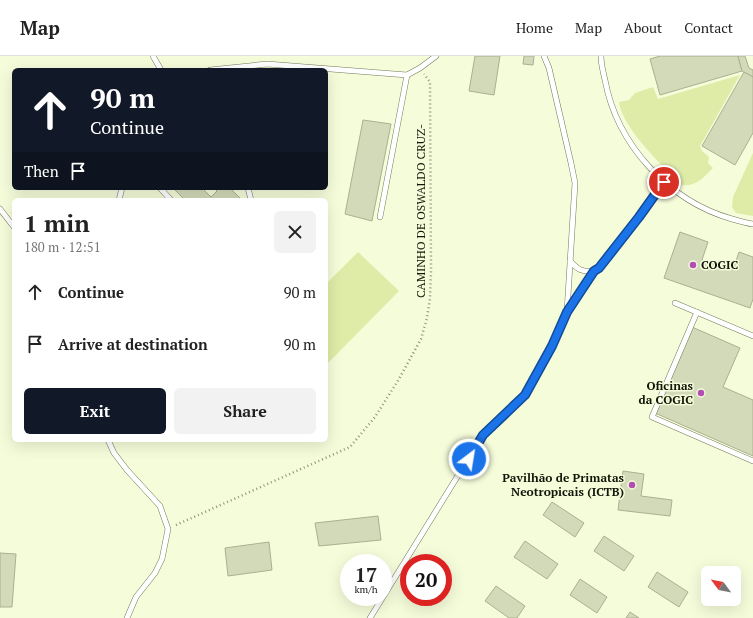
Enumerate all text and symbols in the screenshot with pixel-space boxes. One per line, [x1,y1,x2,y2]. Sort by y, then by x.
text: Map [20,15,60,40]
text: Home [516,18,553,37]
text: Map [575,18,602,37]
text: About [624,18,662,37]
text: Contact [684,18,733,37]
text: 90 m [90,79,155,116]
icon: ahead [24,84,76,136]
text: Continue [90,115,164,139]
street label: CAMINHO DE OSWALDO CRUZ- [413,124,428,298]
icon: arrive [67,160,89,182]
text: Then [24,161,59,181]
pin [647,165,681,199]
icon: arrive [653,171,675,193]
text: 1 min [24,207,90,239]
button: close [274,211,316,253]
text: 180 m · 12:51 [24,238,101,256]
place label: COGIC [701,257,739,272]
marker: COGIC [688,260,698,270]
icon: ahead [24,281,46,303]
text: Continue [58,282,124,302]
text: 90 m [283,282,316,302]
icon: arrive [24,333,46,355]
text: Arrive at destination [58,334,208,354]
text: 90 m [283,334,316,354]
place label: Oficinas da COGIC [639,378,694,407]
button: Exit [24,388,166,434]
button: Share [174,388,316,434]
marker: Oficinas da COGIC [696,388,706,398]
position arrow [448,438,490,480]
place label: Pavilhão de Primatas Neotropicais (ICTB) [502,470,625,499]
marker: Pavilhão de Primatas Neotropicais (ICTB) [627,480,637,490]
speed limit sign: 20 [400,554,452,606]
text: 17 [355,561,377,588]
north arrow [701,566,741,606]
map controls [701,566,741,606]
text: km/h [354,583,378,596]

